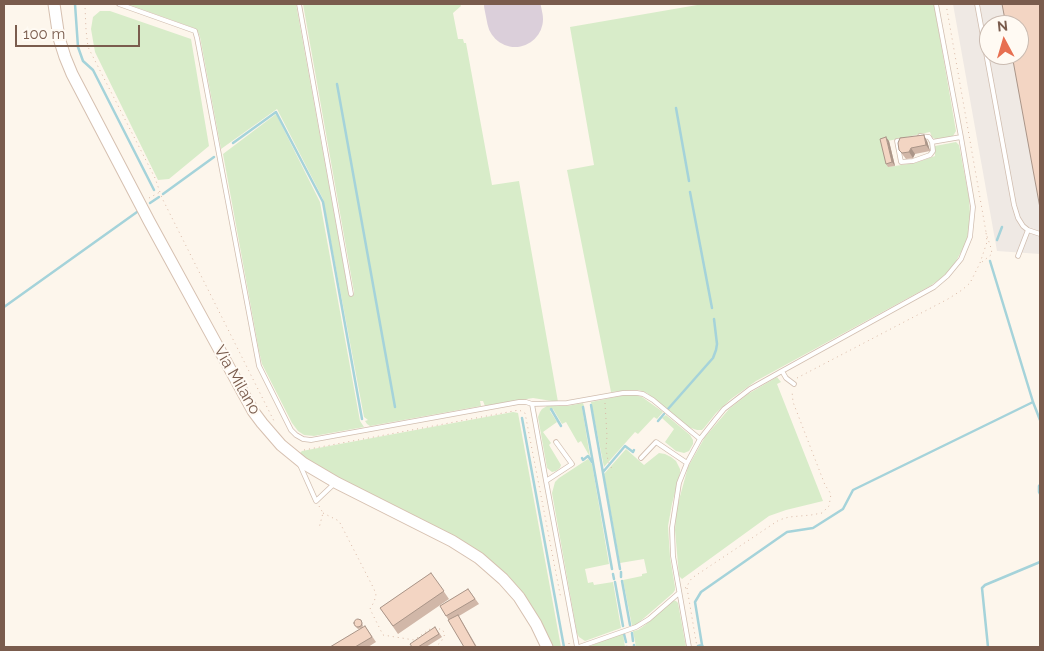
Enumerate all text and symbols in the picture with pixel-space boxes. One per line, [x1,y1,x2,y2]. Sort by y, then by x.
scale bar [18,15,142,47]
north arrow [979,15,1029,65]
text: N [996,18,1009,35]
text: 100 m [23,25,65,43]
street label: Via Milano [210,342,264,418]

